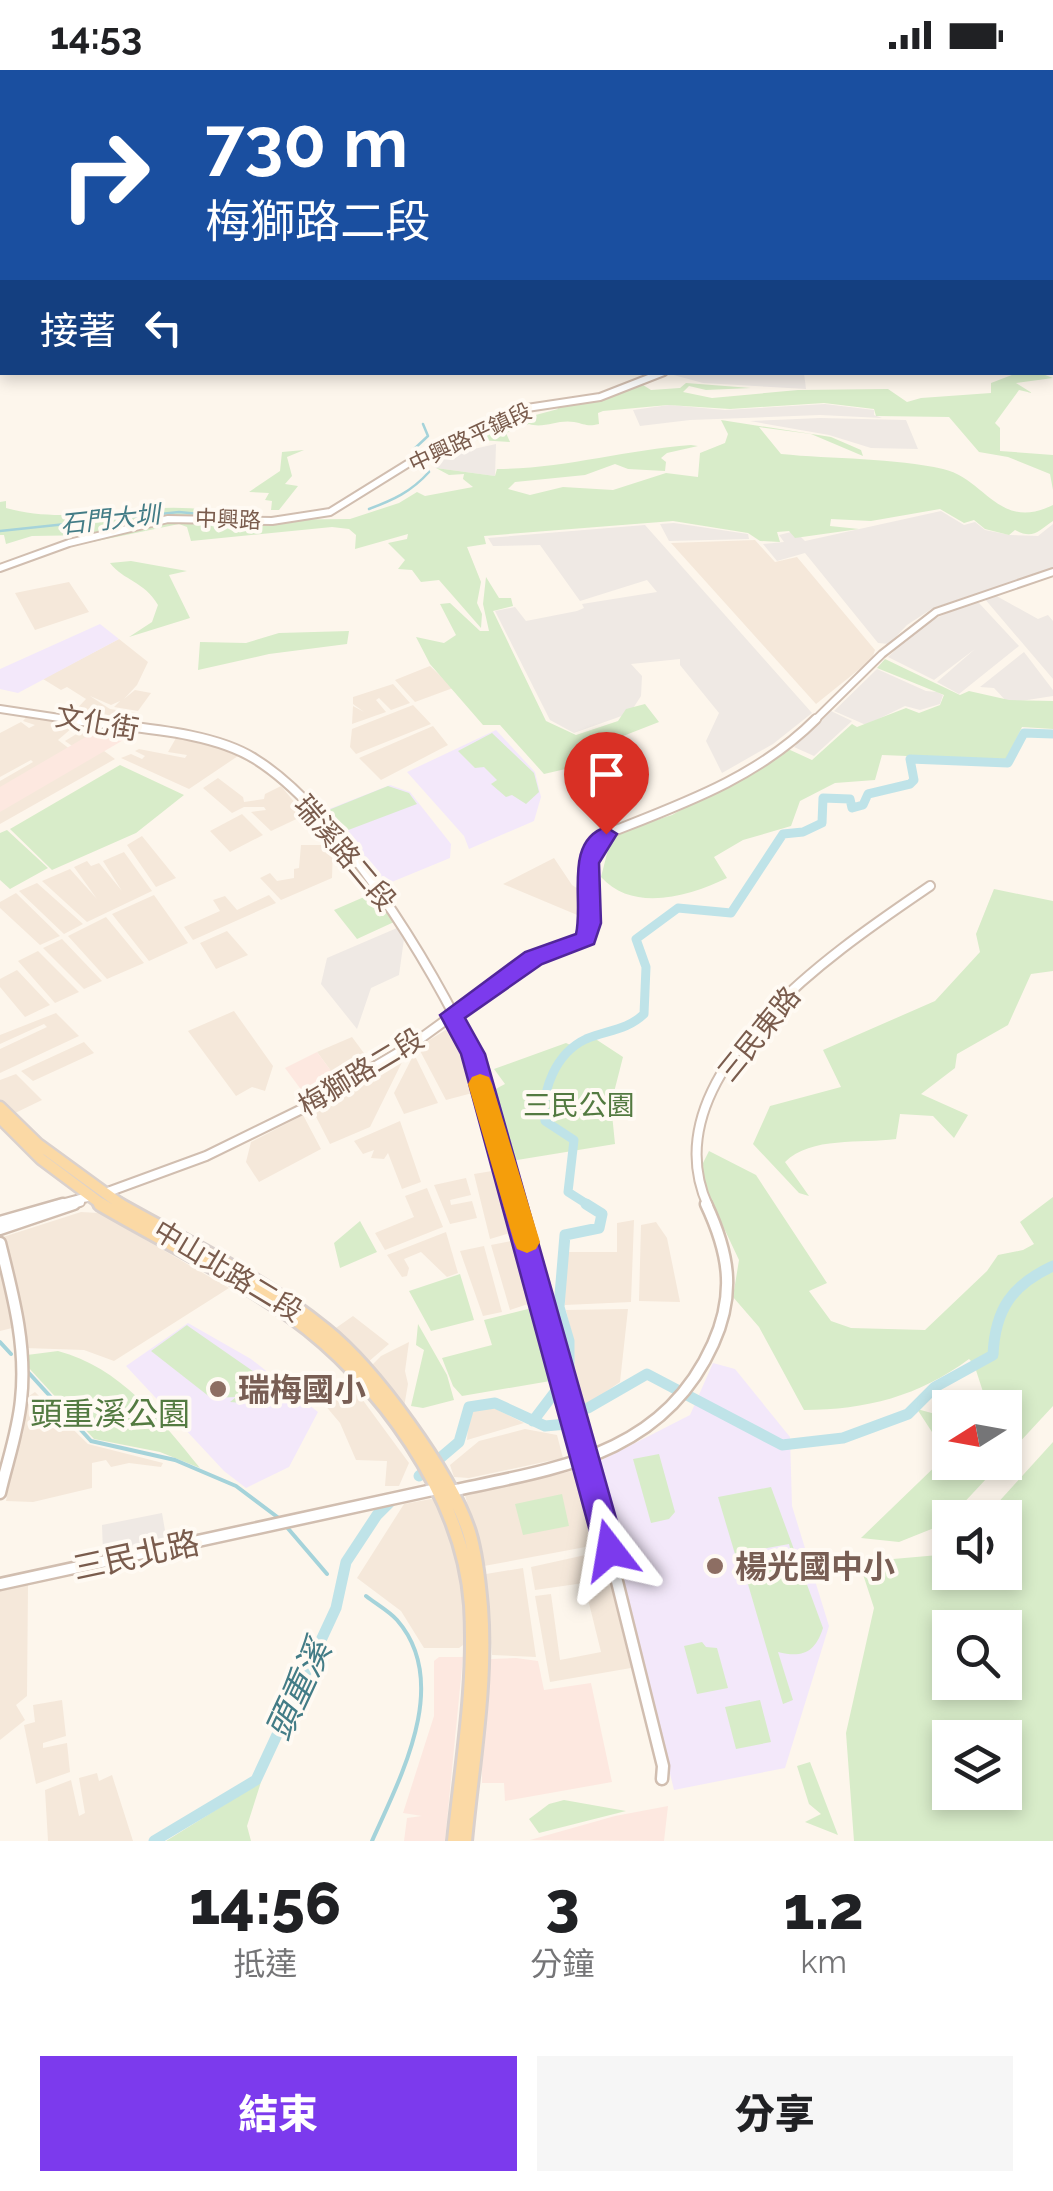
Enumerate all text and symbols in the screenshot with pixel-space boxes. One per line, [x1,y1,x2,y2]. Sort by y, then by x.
text: 14:53 [50,13,142,58]
text: 730 m [205,101,408,183]
icon: right [40,110,170,240]
text: 梅獅路二段 [205,195,430,248]
icon: left [136,300,191,355]
text: 接著 [40,308,116,353]
street label: 中興路平鎮段 [405,397,535,477]
water label: 石門大圳 [59,498,165,539]
street label: 中興路 [195,505,261,533]
street label: 文化街 [53,699,141,747]
pin [564,732,649,835]
icon: arrive [579,747,634,802]
street label: 瑞溪路二段 [287,789,403,917]
street label: 三民東路 [711,980,807,1088]
street label: 梅獅路二段 [292,1022,430,1122]
park label: 三民公園 [523,1089,635,1122]
street label: 中山北路二段 [147,1214,309,1328]
place label: 瑞梅國小 [238,1371,366,1408]
marker: 瑞梅國小 [207,1378,229,1400]
north arrow [932,1390,1022,1480]
map controls [932,1390,1022,1810]
park label: 頭重溪公園 [30,1395,190,1432]
position arrow [558,1498,662,1602]
button: sound [932,1500,1022,1590]
street label: 三民北路 [70,1524,202,1586]
place label: 楊光國中小 [735,1548,895,1585]
marker: 楊光國中小 [704,1555,726,1577]
button: search [932,1610,1022,1700]
water label: 頭重溪 [257,1629,341,1746]
button: layers [932,1720,1022,1810]
text: 14:56 [189,1868,341,1938]
text: 3 [545,1868,580,1938]
text: 1.2 [784,1873,864,1943]
text: km [801,1943,847,1980]
text: 抵達 [233,1945,297,1982]
text: 分鐘 [530,1945,594,1982]
button: 結束 [40,2056,517,2171]
button: 分享 [537,2056,1013,2171]

